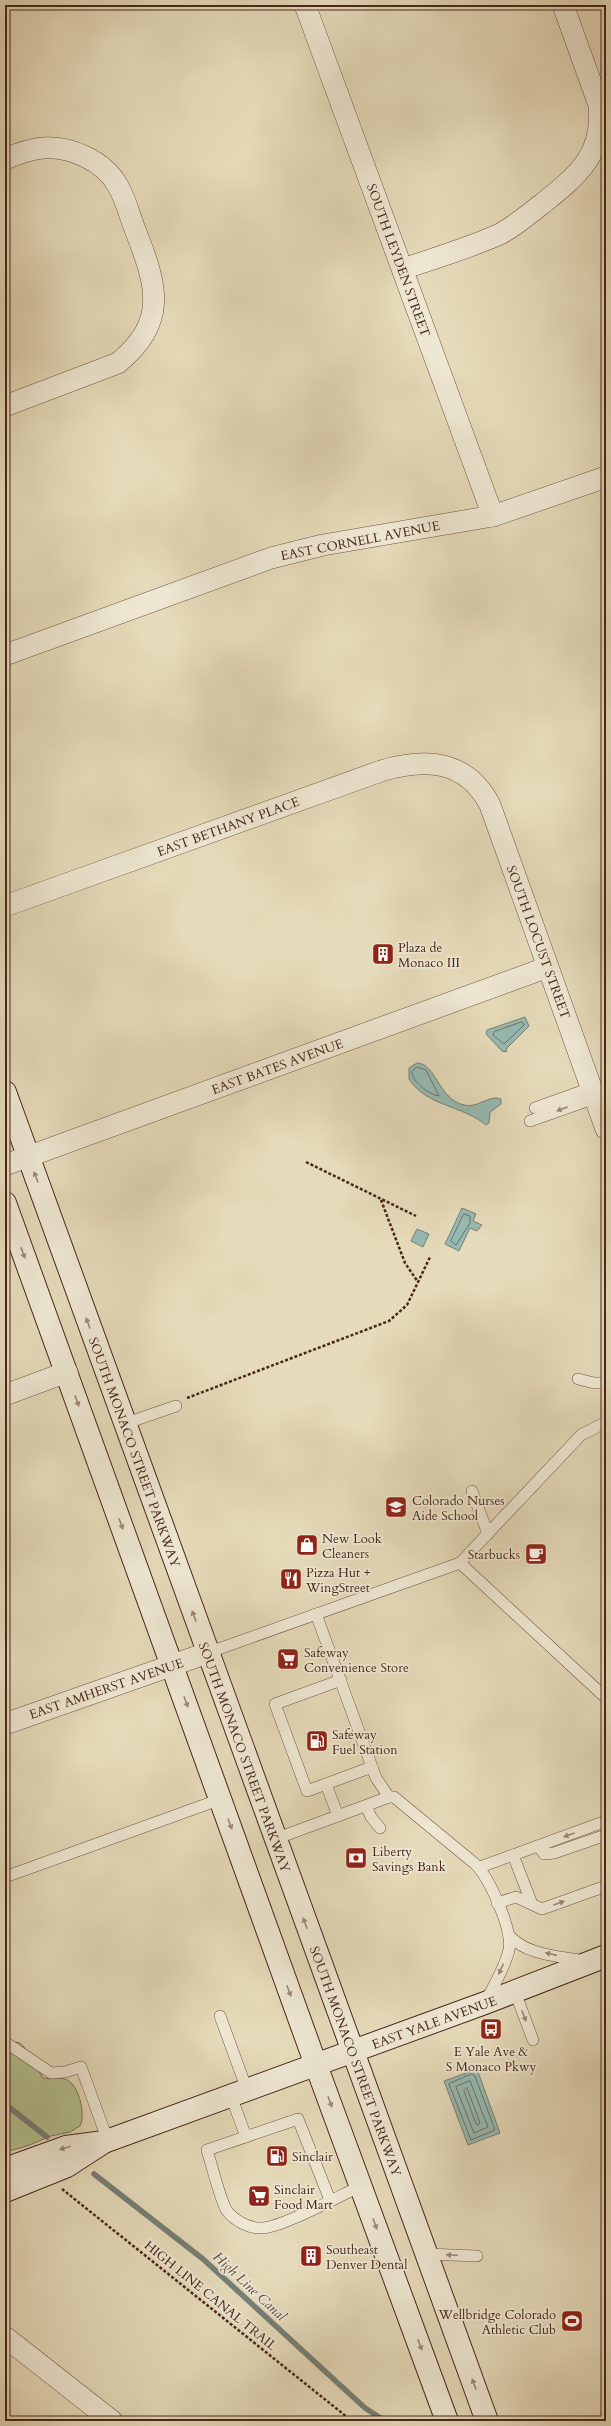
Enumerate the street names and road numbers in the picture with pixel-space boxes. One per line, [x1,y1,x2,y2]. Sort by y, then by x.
street label: SOUTH LEYDEN STREET [362,181,434,340]
street label: EAST CORNELL AVENUE [279,517,441,565]
street label: EAST BETHANY PLACE [155,793,302,861]
street label: SOUTH LOCUST STREET [502,863,574,1022]
street label: EAST BATES AVENUE [209,1035,346,1099]
street label: SOUTH MONACO STREET PARKWAY [84,1335,184,1570]
street label: SOUTH MONACO STREET PARKWAY [194,1640,294,1875]
street label: EAST AMHERST AVENUE [27,1654,186,1724]
street label: SOUTH MONACO STREET PARKWAY [305,1944,405,2179]
street label: EAST YALE AVENUE [369,1992,499,2054]
street label: HIGH LINE CANAL TRAIL [140,2237,281,2355]

